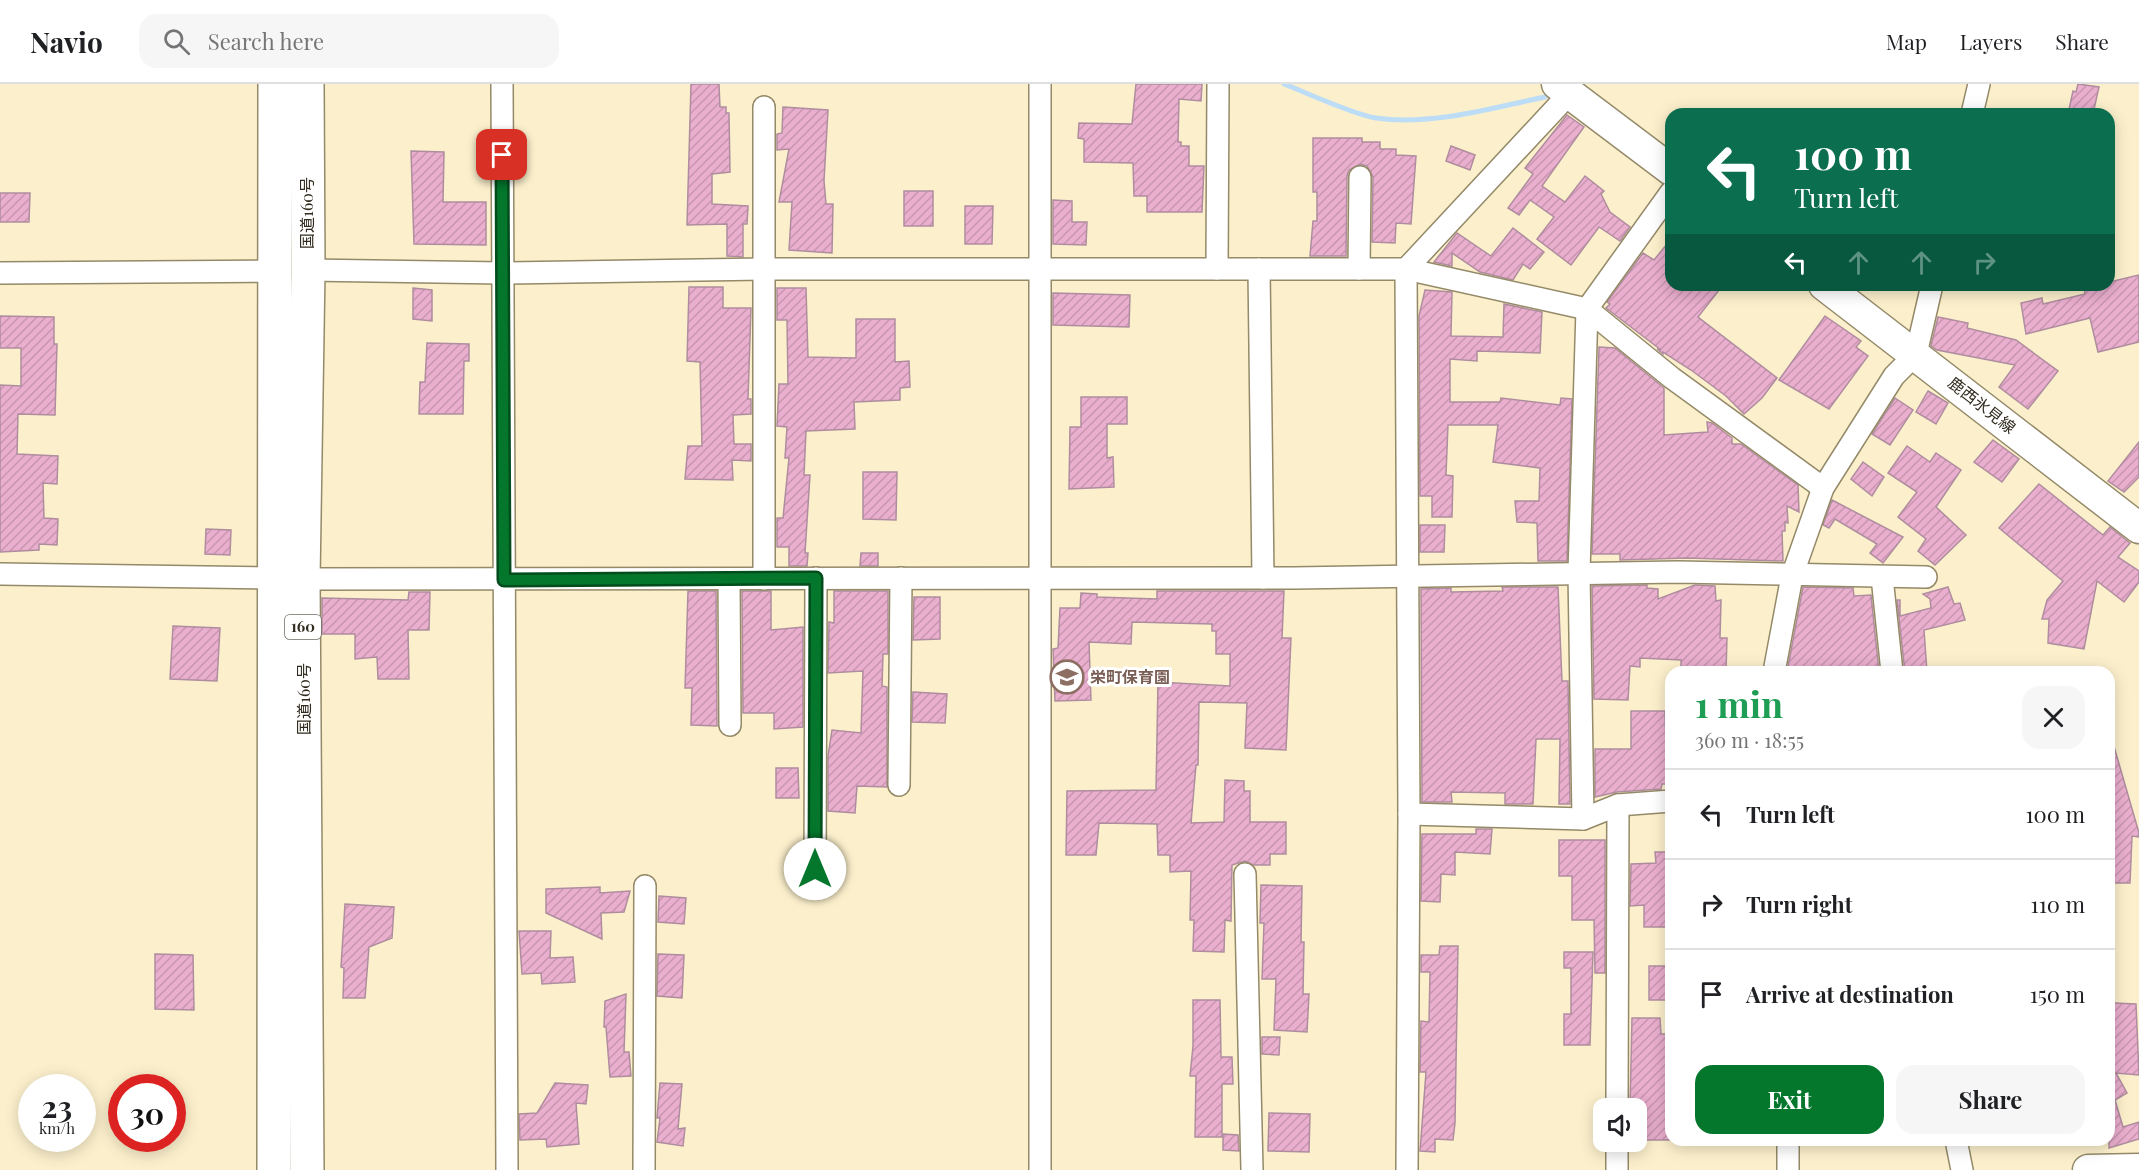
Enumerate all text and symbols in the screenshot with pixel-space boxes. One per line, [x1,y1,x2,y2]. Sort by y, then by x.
search box [139,14,559,68]
text: Navio [30,23,103,60]
icon: search [160,25,193,58]
text: Search here [208,26,324,56]
text: Map [1886,27,1927,55]
text: Layers [1960,27,2022,55]
text: Share [2055,27,2109,55]
text: 100 m [1794,125,1912,181]
pin [476,129,527,180]
icon: left [1695,132,1773,210]
icon: arrive [485,138,518,171]
street label: 国道160号 [296,177,317,249]
text: Turn left [1794,179,1898,215]
icon: left [1779,246,1812,279]
icon: ahead [1842,246,1875,279]
icon: ahead [1905,246,1938,279]
icon: right [1968,246,2001,279]
street label: 鹿西氷見線 [1944,372,2020,438]
road number: 160 [285,615,321,639]
school or university icon: 栄町保育園 [1049,659,1085,695]
street label: 国道160号 [293,663,314,735]
place label: 栄町保育園 [1090,666,1170,687]
text: 1 min [1695,679,1783,727]
button: close [2022,686,2085,749]
text: 360 m · 18:55 [1695,726,1804,753]
icon: left [1695,798,1728,831]
text: Turn left [1746,799,1835,829]
text: 100 m [2025,799,2085,829]
position arrow [783,837,847,901]
icon: right [1695,888,1728,921]
text: Turn right [1746,889,1852,919]
text: 110 m [2031,889,2085,919]
icon: arrive [1695,978,1728,1011]
text: Arrive at destination [1746,979,1954,1009]
text: 150 m [2030,979,2085,1009]
button: Exit [1695,1065,1884,1134]
button: Share [1896,1065,2085,1134]
speed limit sign: 30 [108,1074,186,1152]
text: 23 [42,1086,72,1126]
map controls [1593,1098,1647,1152]
button: sound [1593,1098,1647,1152]
text: km/h [39,1118,75,1138]

